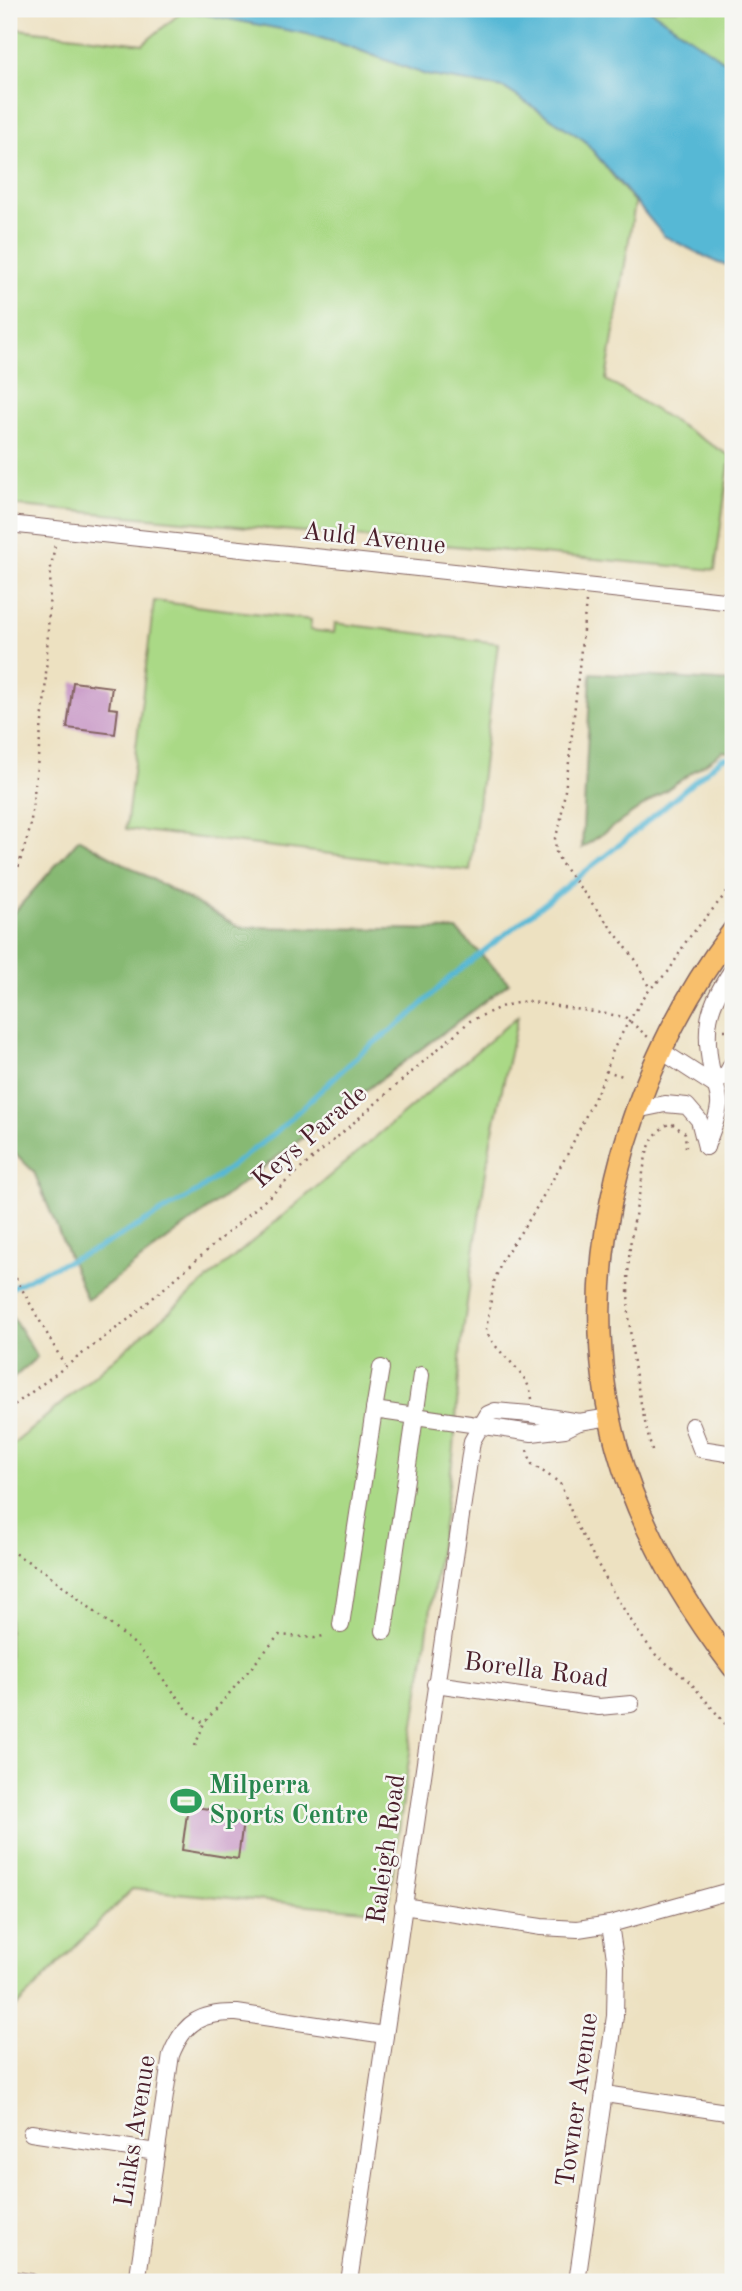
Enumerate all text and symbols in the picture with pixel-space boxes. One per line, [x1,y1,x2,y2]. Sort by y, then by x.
street label: Auld Avenue [301,519,447,559]
street label: Keys Parade [248,1080,372,1194]
street label: Borella Road [462,1649,610,1693]
street label: Raleigh Road [364,1772,410,1926]
place label: Milperra Sports Centre [209,1773,368,1829]
sports icon: Milperra Sports Centre [169,1784,203,1818]
street label: Towner Avenue [553,2011,603,2189]
street label: Links Avenue [111,2053,161,2209]

